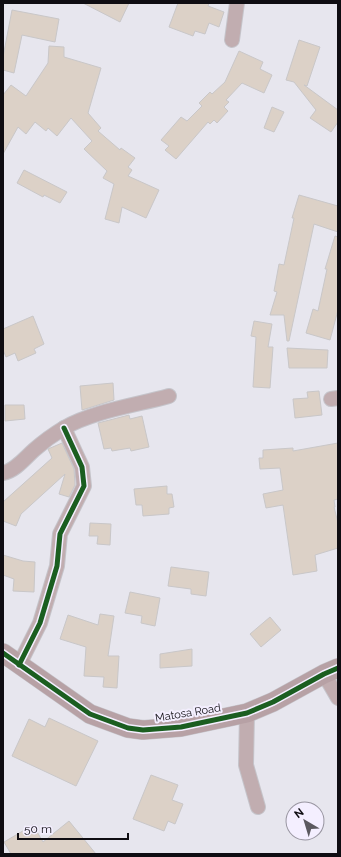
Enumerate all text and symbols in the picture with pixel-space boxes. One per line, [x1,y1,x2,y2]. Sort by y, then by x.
street label: Matosa Road [154,701,222,725]
north arrow [285,801,325,841]
text: N [292,806,306,821]
scale bar [18,815,128,841]
text: 50 m [24,822,52,836]

